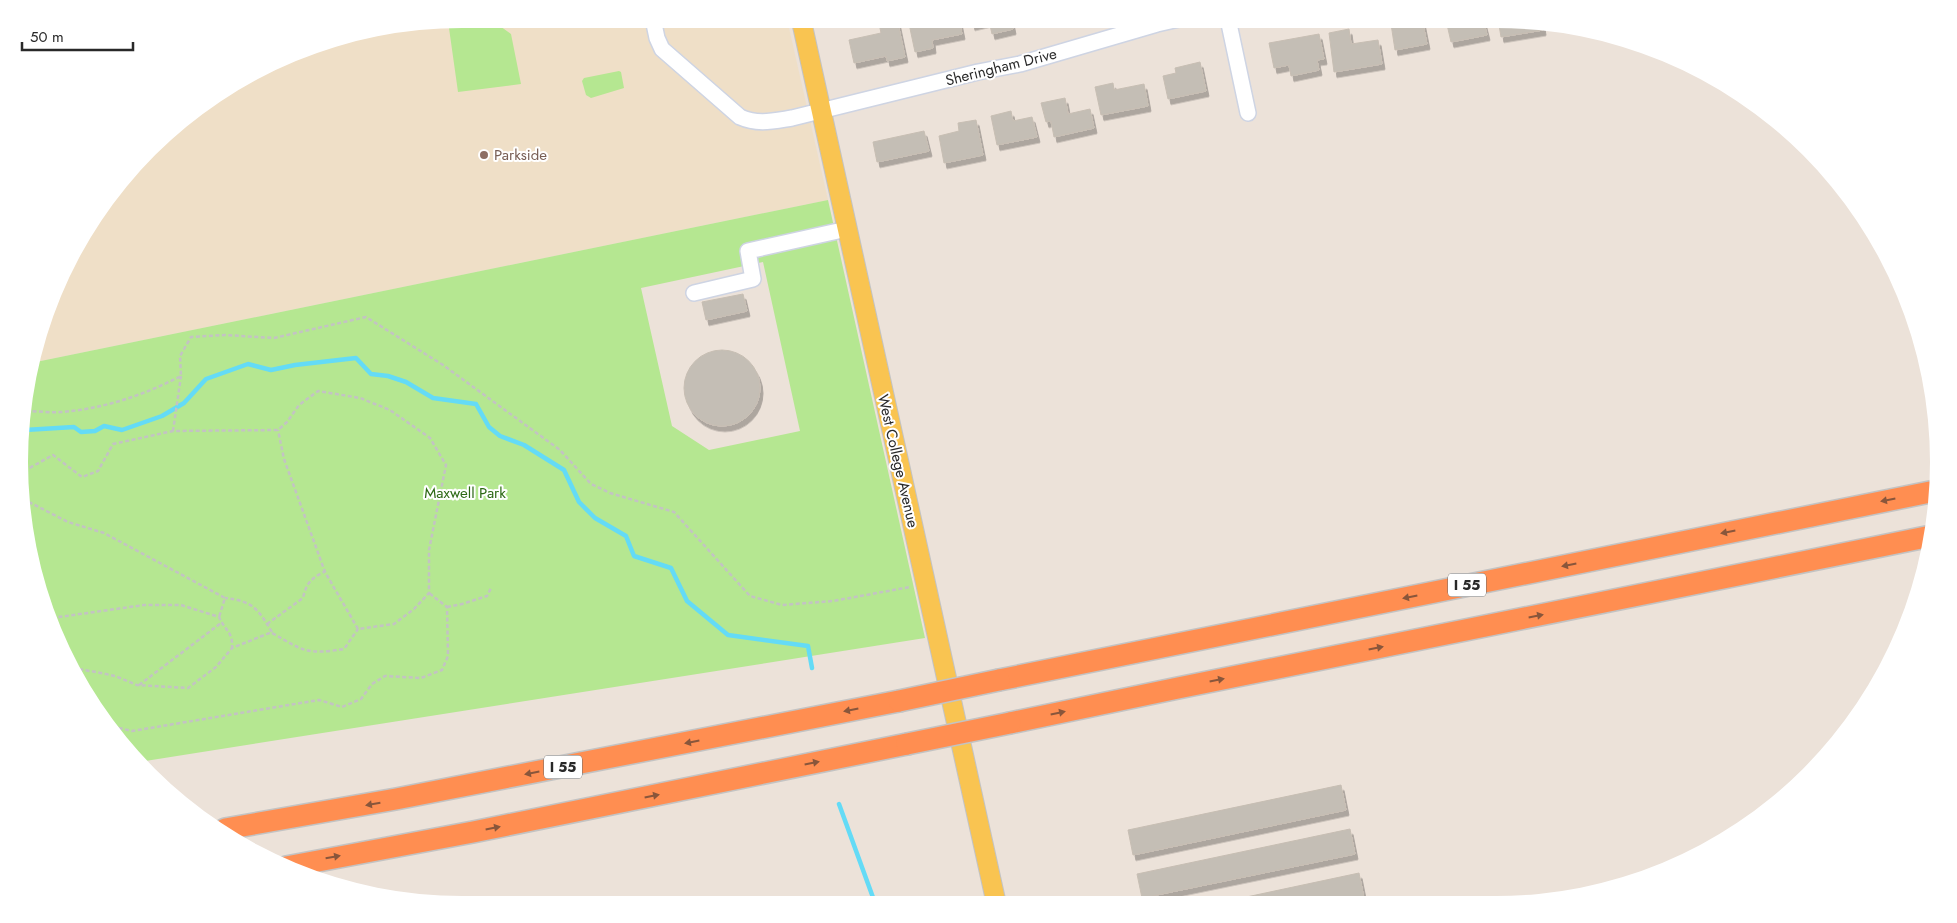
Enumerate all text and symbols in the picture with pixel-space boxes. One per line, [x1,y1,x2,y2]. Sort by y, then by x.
scale bar [22,20,134,52]
text: 50 m [30,26,64,48]
street label: Sheringham Drive [943,42,1059,91]
place label: Parkside [494,144,547,166]
marker: Parkside [478,149,490,161]
street label: West College Avenue [872,392,924,530]
park label: Maxwell Park [424,482,506,504]
one-way arrow [1879,497,1895,505]
one-way arrow [1720,529,1736,537]
one-way arrow [1561,561,1577,569]
road number: I 55 [1448,574,1486,596]
one-way arrow [1401,593,1417,601]
one-way arrow [1528,612,1543,620]
one-way arrow [1369,644,1384,652]
one-way arrow [1209,676,1225,684]
one-way arrow [843,707,859,715]
one-way arrow [1050,709,1066,717]
one-way arrow [683,738,699,746]
road number: I 55 [544,756,582,779]
one-way arrow [804,759,820,767]
one-way arrow [525,769,540,777]
one-way arrow [645,791,661,799]
one-way arrow [364,800,380,808]
one-way arrow [486,823,502,831]
one-way arrow [326,853,342,861]

